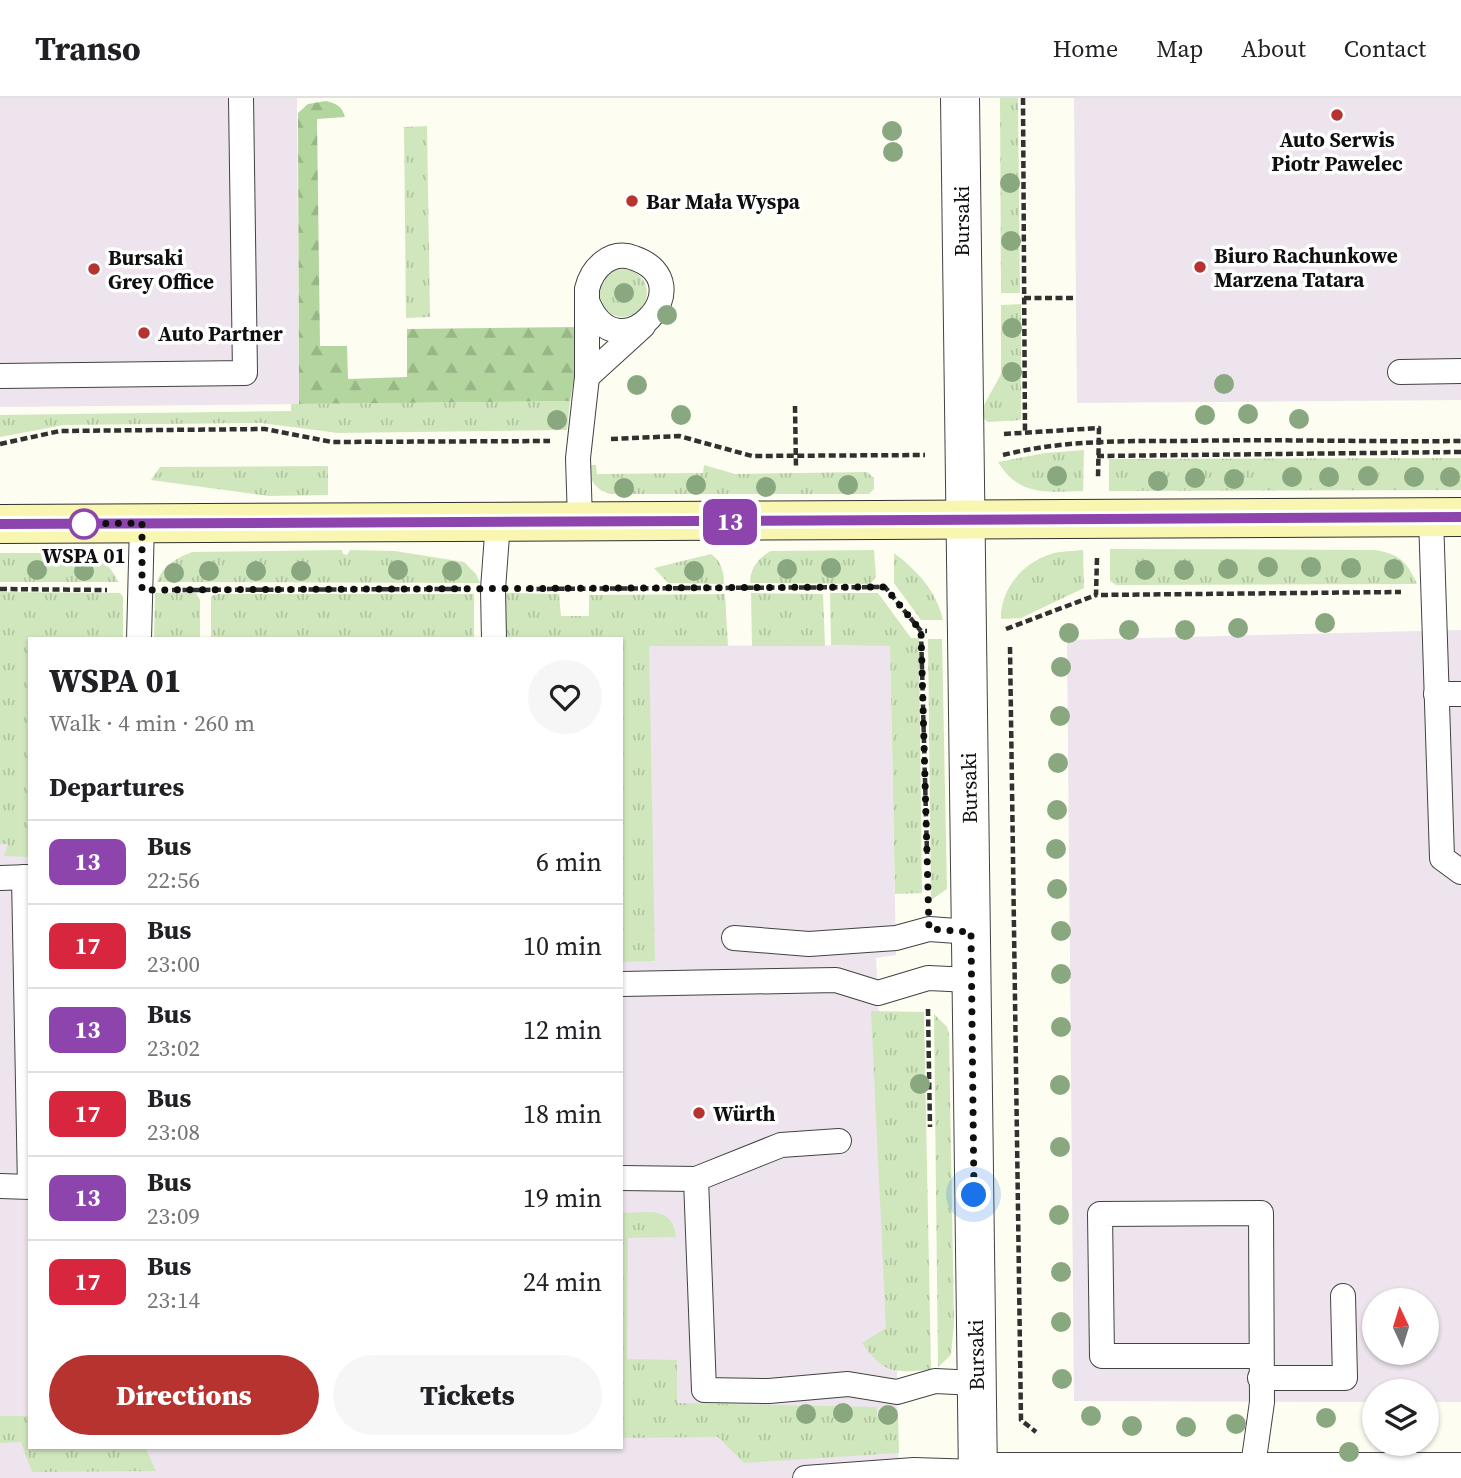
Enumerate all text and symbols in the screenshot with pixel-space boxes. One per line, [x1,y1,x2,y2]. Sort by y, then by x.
text: Transo [35,26,141,71]
text: Home [1053,32,1118,65]
text: Map [1156,32,1203,65]
text: About [1241,32,1306,65]
text: Contact [1344,32,1426,65]
marker: Auto Serwis Piotr Pawelec [1329,107,1345,123]
place label: Auto Serwis Piotr Pawelec [1271,125,1403,178]
street label: Bursaki [947,185,976,257]
place label: Bar Mała Wyspa [646,187,801,216]
marker: Bar Mała Wyspa [624,193,640,209]
place label: Biuro Rachunkowe Marzena Tatara [1214,241,1398,294]
place label: Bursaki Grey Office [108,243,214,296]
marker: Biuro Rachunkowe Marzena Tatara [1192,259,1208,275]
marker: Bursaki Grey Office [86,261,102,277]
place label: Auto Partner [158,319,283,348]
marker: Auto Partner [136,325,152,341]
line badge: 13 [698,499,762,545]
text: 13 [717,505,743,538]
marker: WSPA 01 [69,509,99,539]
place label: WSPA 01 [42,541,126,570]
text: WSPA 01 [49,658,182,703]
button: heart [528,660,602,734]
text: Walk · 4 min · 260 m [49,707,255,739]
street label: Bursaki [954,752,984,824]
text: Departures [49,769,184,805]
text: Bus [147,828,191,864]
text: 6 min [536,844,602,880]
text: 13 [74,845,101,878]
text: 22:56 [147,864,200,896]
text: Bus [147,912,191,948]
text: 10 min [523,928,602,964]
text: 17 [74,929,101,962]
text: 23:00 [147,948,200,980]
text: Bus [147,996,191,1032]
text: 12 min [523,1012,602,1048]
text: 13 [74,1013,101,1046]
text: 23:02 [147,1032,200,1064]
text: Bus [147,1080,191,1116]
text: 18 min [523,1096,602,1132]
text: 17 [74,1097,101,1130]
place label: Würth [713,1099,776,1128]
marker: Würth [691,1105,707,1121]
text: 23:08 [147,1116,200,1148]
text: Bus [147,1164,191,1200]
your location [956,1177,991,1212]
text: 19 min [523,1180,602,1216]
text: 13 [74,1181,101,1214]
text: 23:09 [147,1200,200,1232]
text: Bus [147,1248,191,1284]
text: 24 min [523,1264,602,1300]
text: 17 [74,1265,101,1298]
text: 23:14 [147,1284,200,1316]
north arrow [1362,1288,1438,1365]
map controls [1362,1288,1439,1456]
street label: Bursaki [961,1319,991,1391]
button: Directions [49,1355,319,1435]
button: Tickets [333,1355,602,1435]
button: layers [1362,1379,1439,1456]

